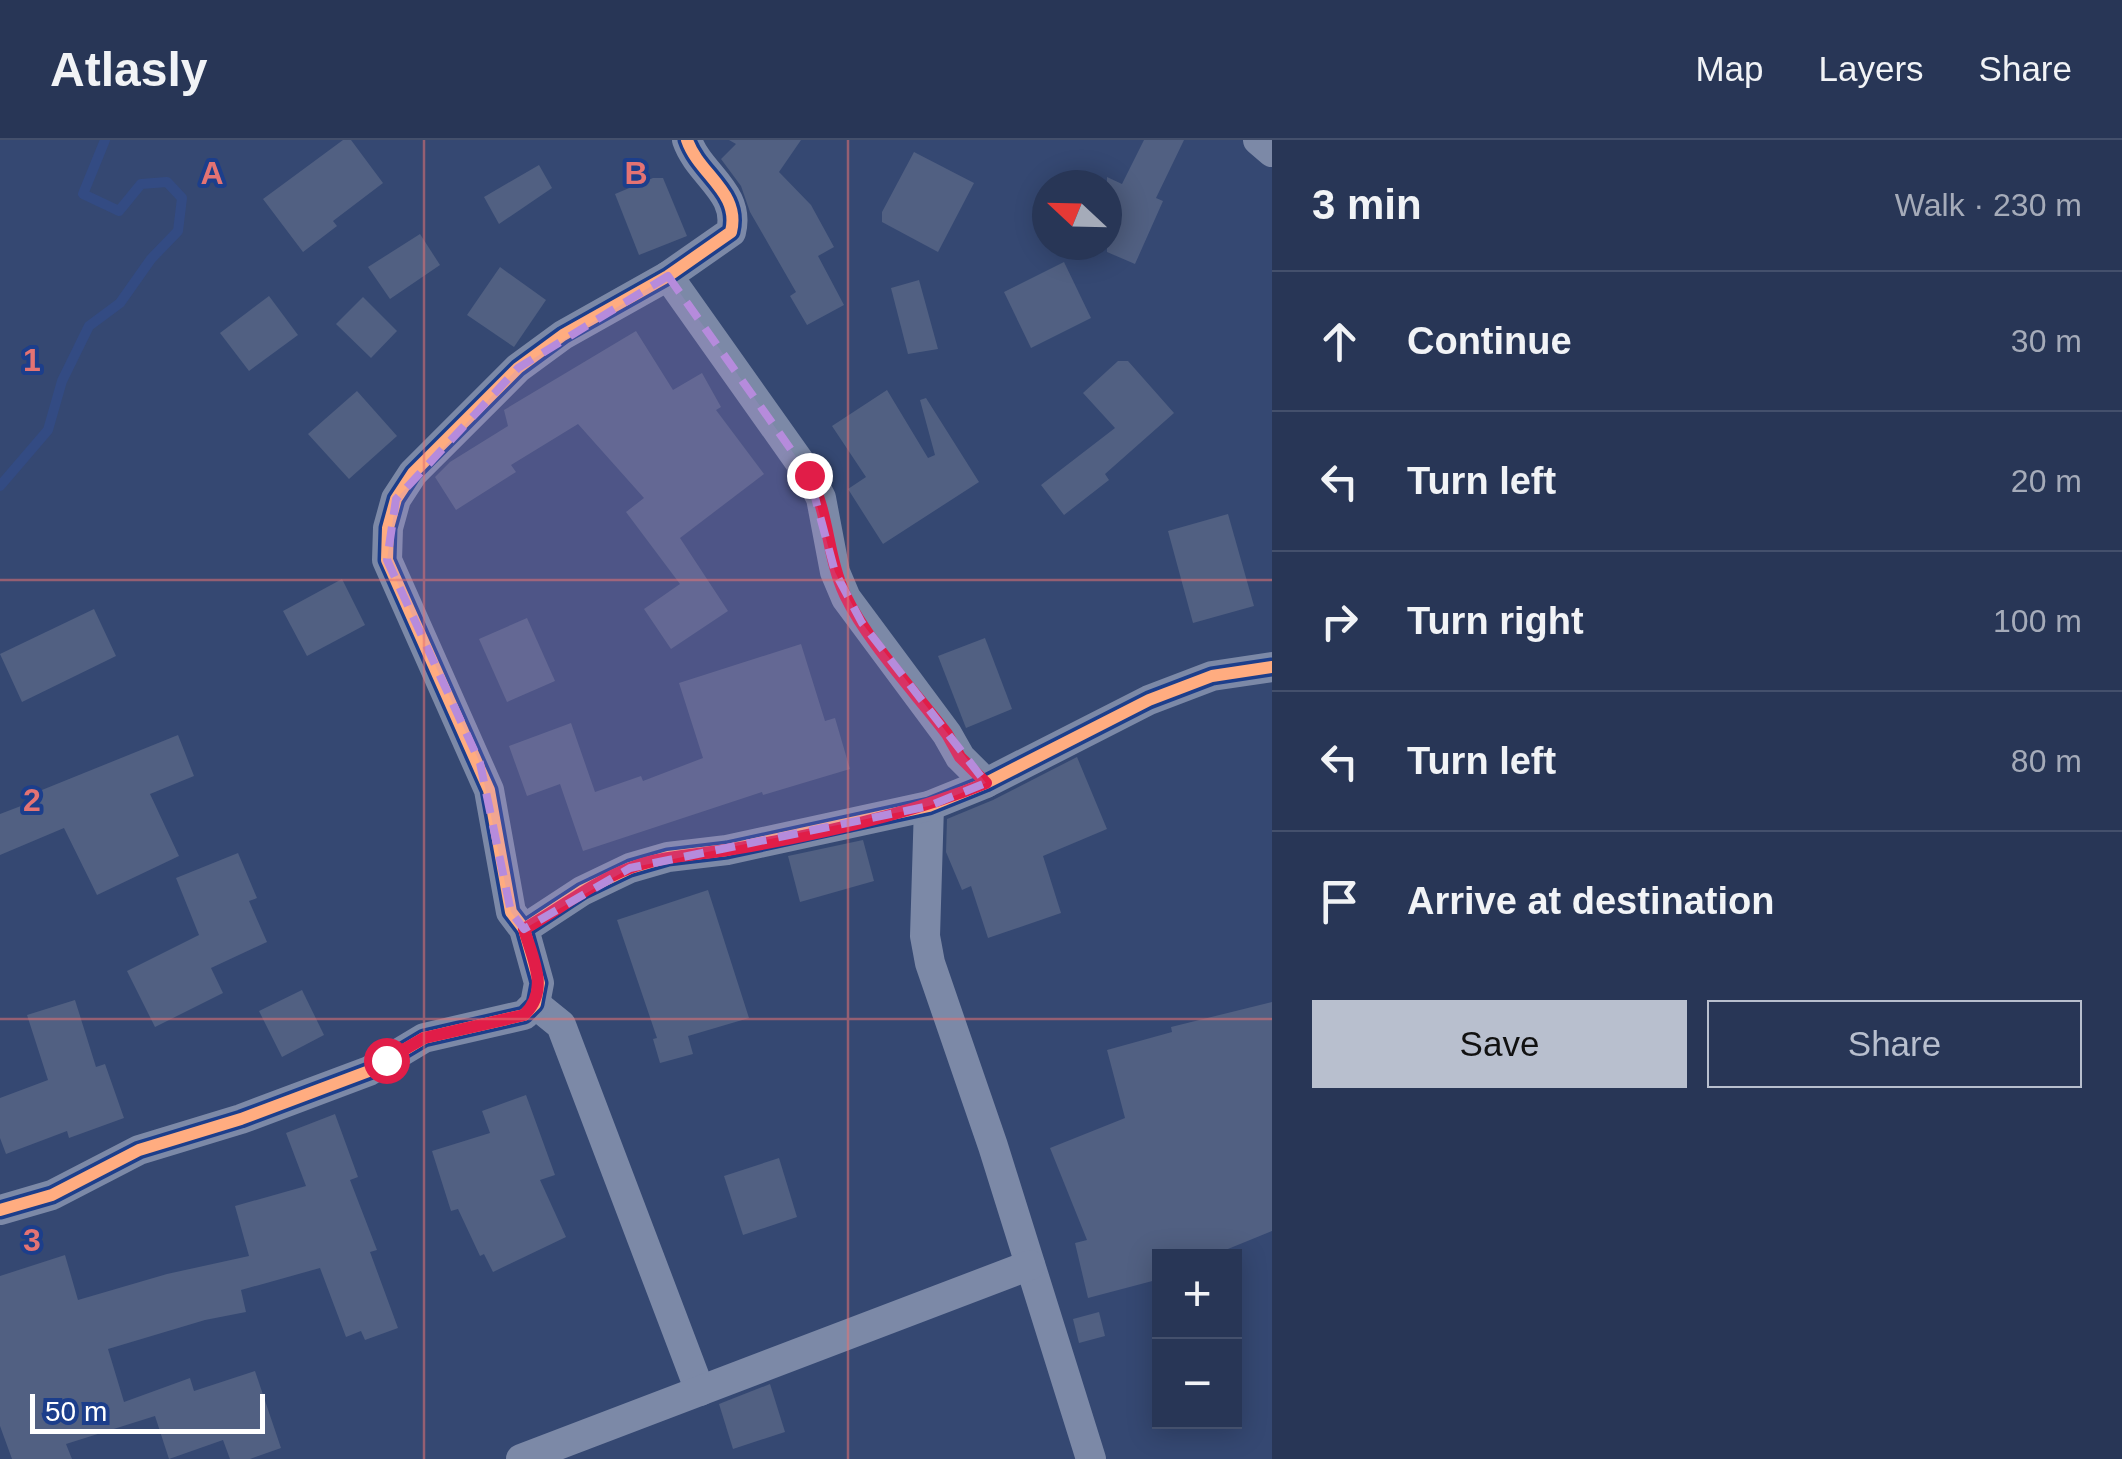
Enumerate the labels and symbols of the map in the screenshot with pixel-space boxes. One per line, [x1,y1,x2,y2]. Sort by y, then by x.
text: A [200,155,224,191]
text: B [624,155,648,191]
north arrow [1032,170,1122,260]
text: 1 [23,342,41,378]
route end [787,453,833,499]
text: 2 [23,782,41,818]
route start [364,1038,410,1084]
text: 3 [23,1222,41,1258]
scale bar [30,1389,265,1434]

